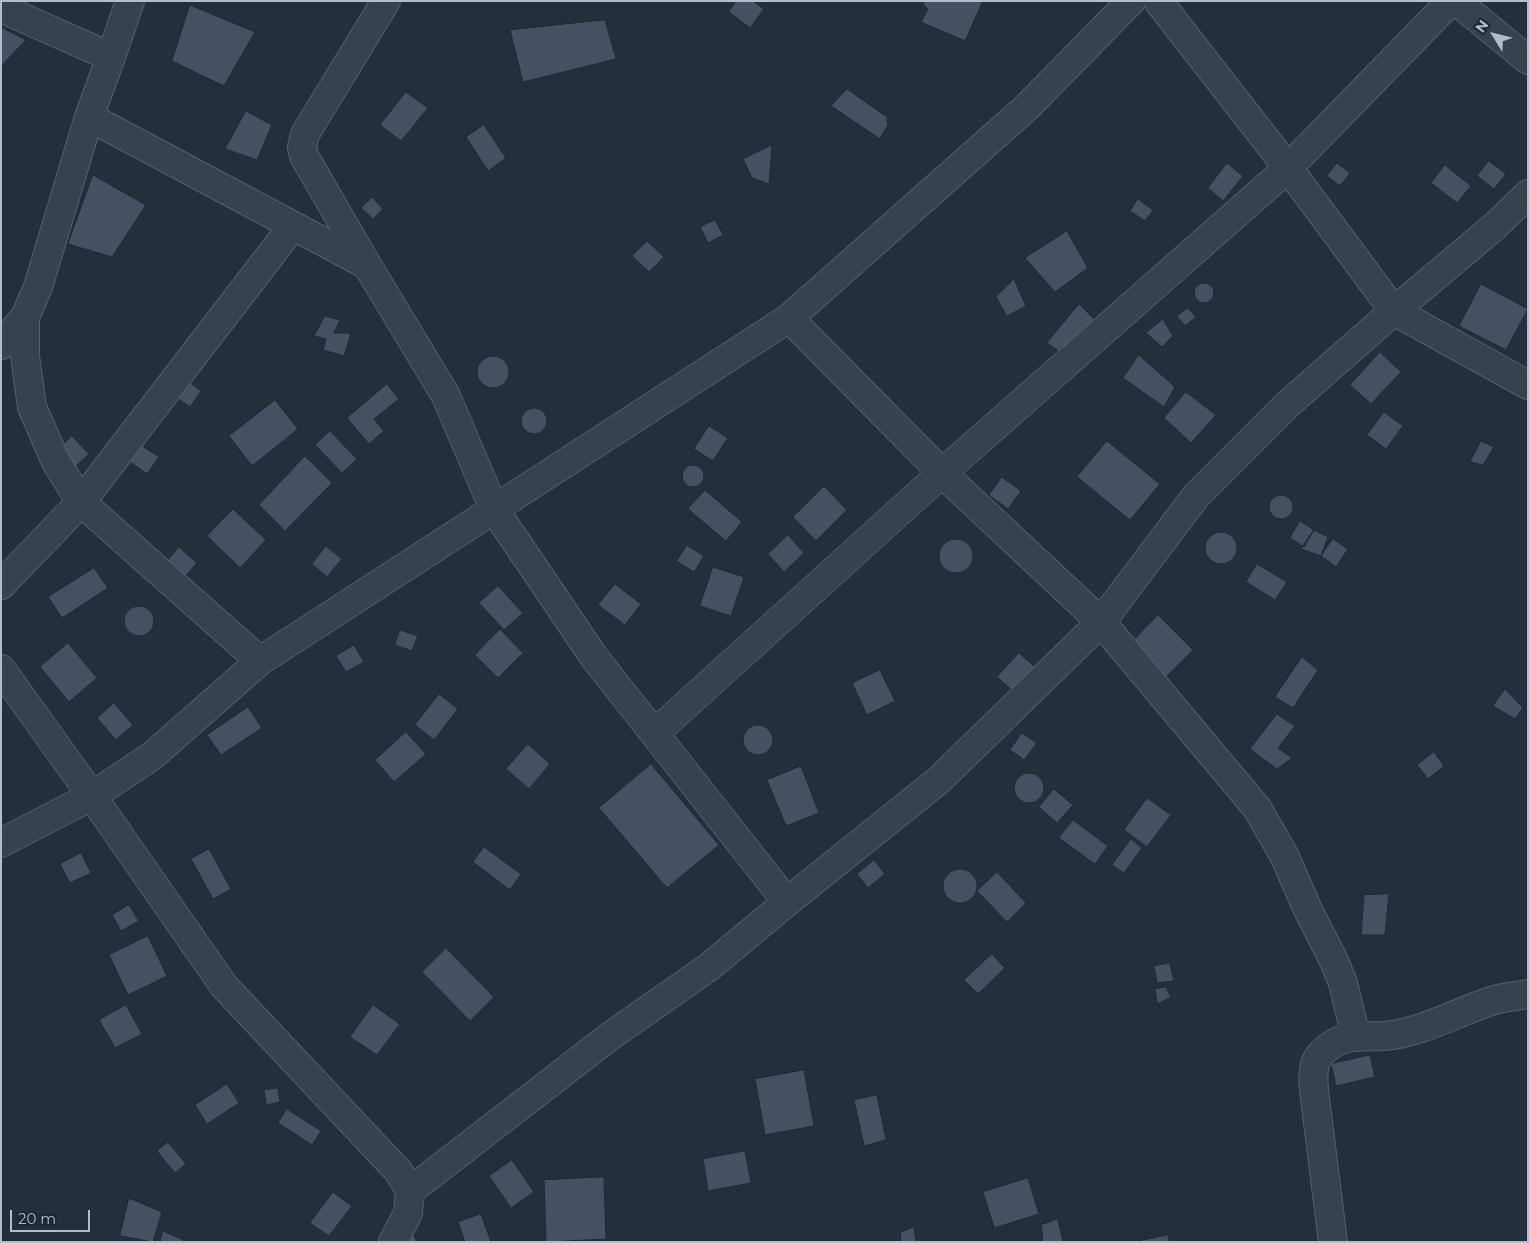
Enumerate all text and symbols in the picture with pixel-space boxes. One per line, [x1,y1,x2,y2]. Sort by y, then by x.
north arrow [1469,10,1519,60]
text: N [1471,16,1492,36]
scale bar [12,1200,92,1232]
text: 20 m [18,1209,56,1228]

